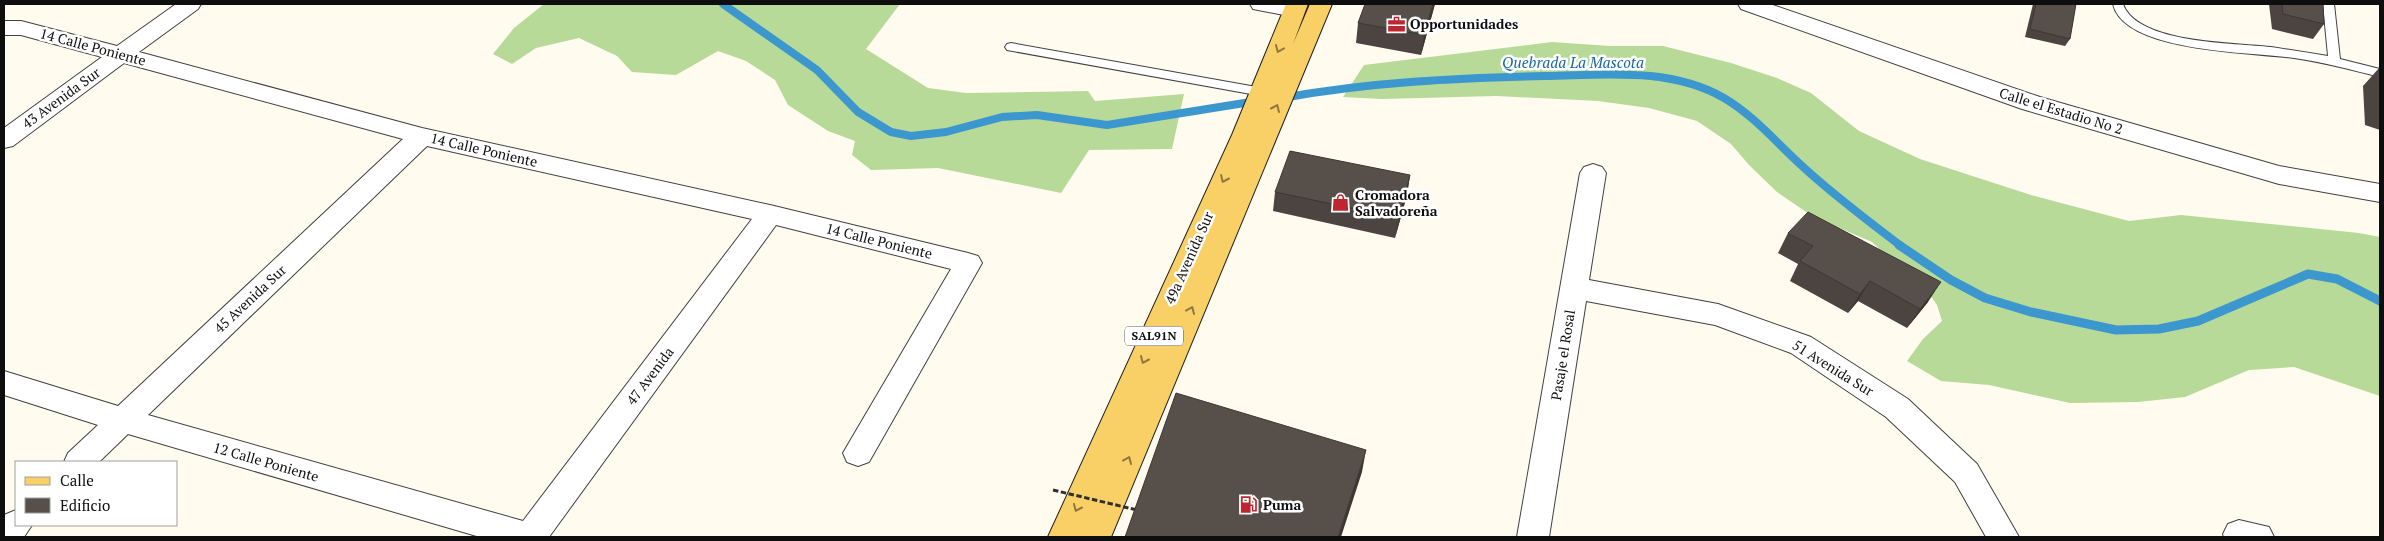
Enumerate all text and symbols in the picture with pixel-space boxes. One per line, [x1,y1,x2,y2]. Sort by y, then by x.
office icon: Opportunidades [1386,14,1406,34]
place label: Opportunidades [1410,14,1518,33]
street label: 14 Calle Poniente [38,23,148,70]
one-way arrow [1274,44,1285,53]
water label: Quebrada La Mascota [1502,52,1644,72]
street label: 43 Avenida Sur [18,62,104,132]
street label: Calle el Estadio No 2 [1997,83,2125,138]
one-way arrow [1270,104,1281,113]
street label: 14 Calle Poniente [429,128,539,171]
one-way arrow [1220,174,1230,183]
place label: Cromadora Salvadoreña [1355,185,1438,220]
shop icon: Cromadora Salvadoreña [1331,193,1351,213]
street label: 49a Avenida Sur [1160,208,1218,307]
street label: 14 Calle Poniente [824,218,934,263]
street label: 45 Avenida Sur [209,260,290,337]
one-way arrow [1184,306,1195,315]
street label: Pasaje el Rosal [1546,308,1579,402]
road number: SAL91N [1125,326,1183,346]
street label: 51 Avenida Sur [1789,335,1878,400]
street label: 47 Avenida [622,343,678,409]
one-way arrow [1139,355,1150,364]
street label: 12 Calle Poniente [211,437,321,486]
one-way arrow [1121,456,1132,465]
legend [15,461,178,526]
text: Calle [60,470,94,490]
text: Edificio [60,495,110,515]
fuel station icon: Puma [1239,495,1259,515]
place label: Puma [1263,495,1302,514]
one-way arrow [1073,503,1084,512]

